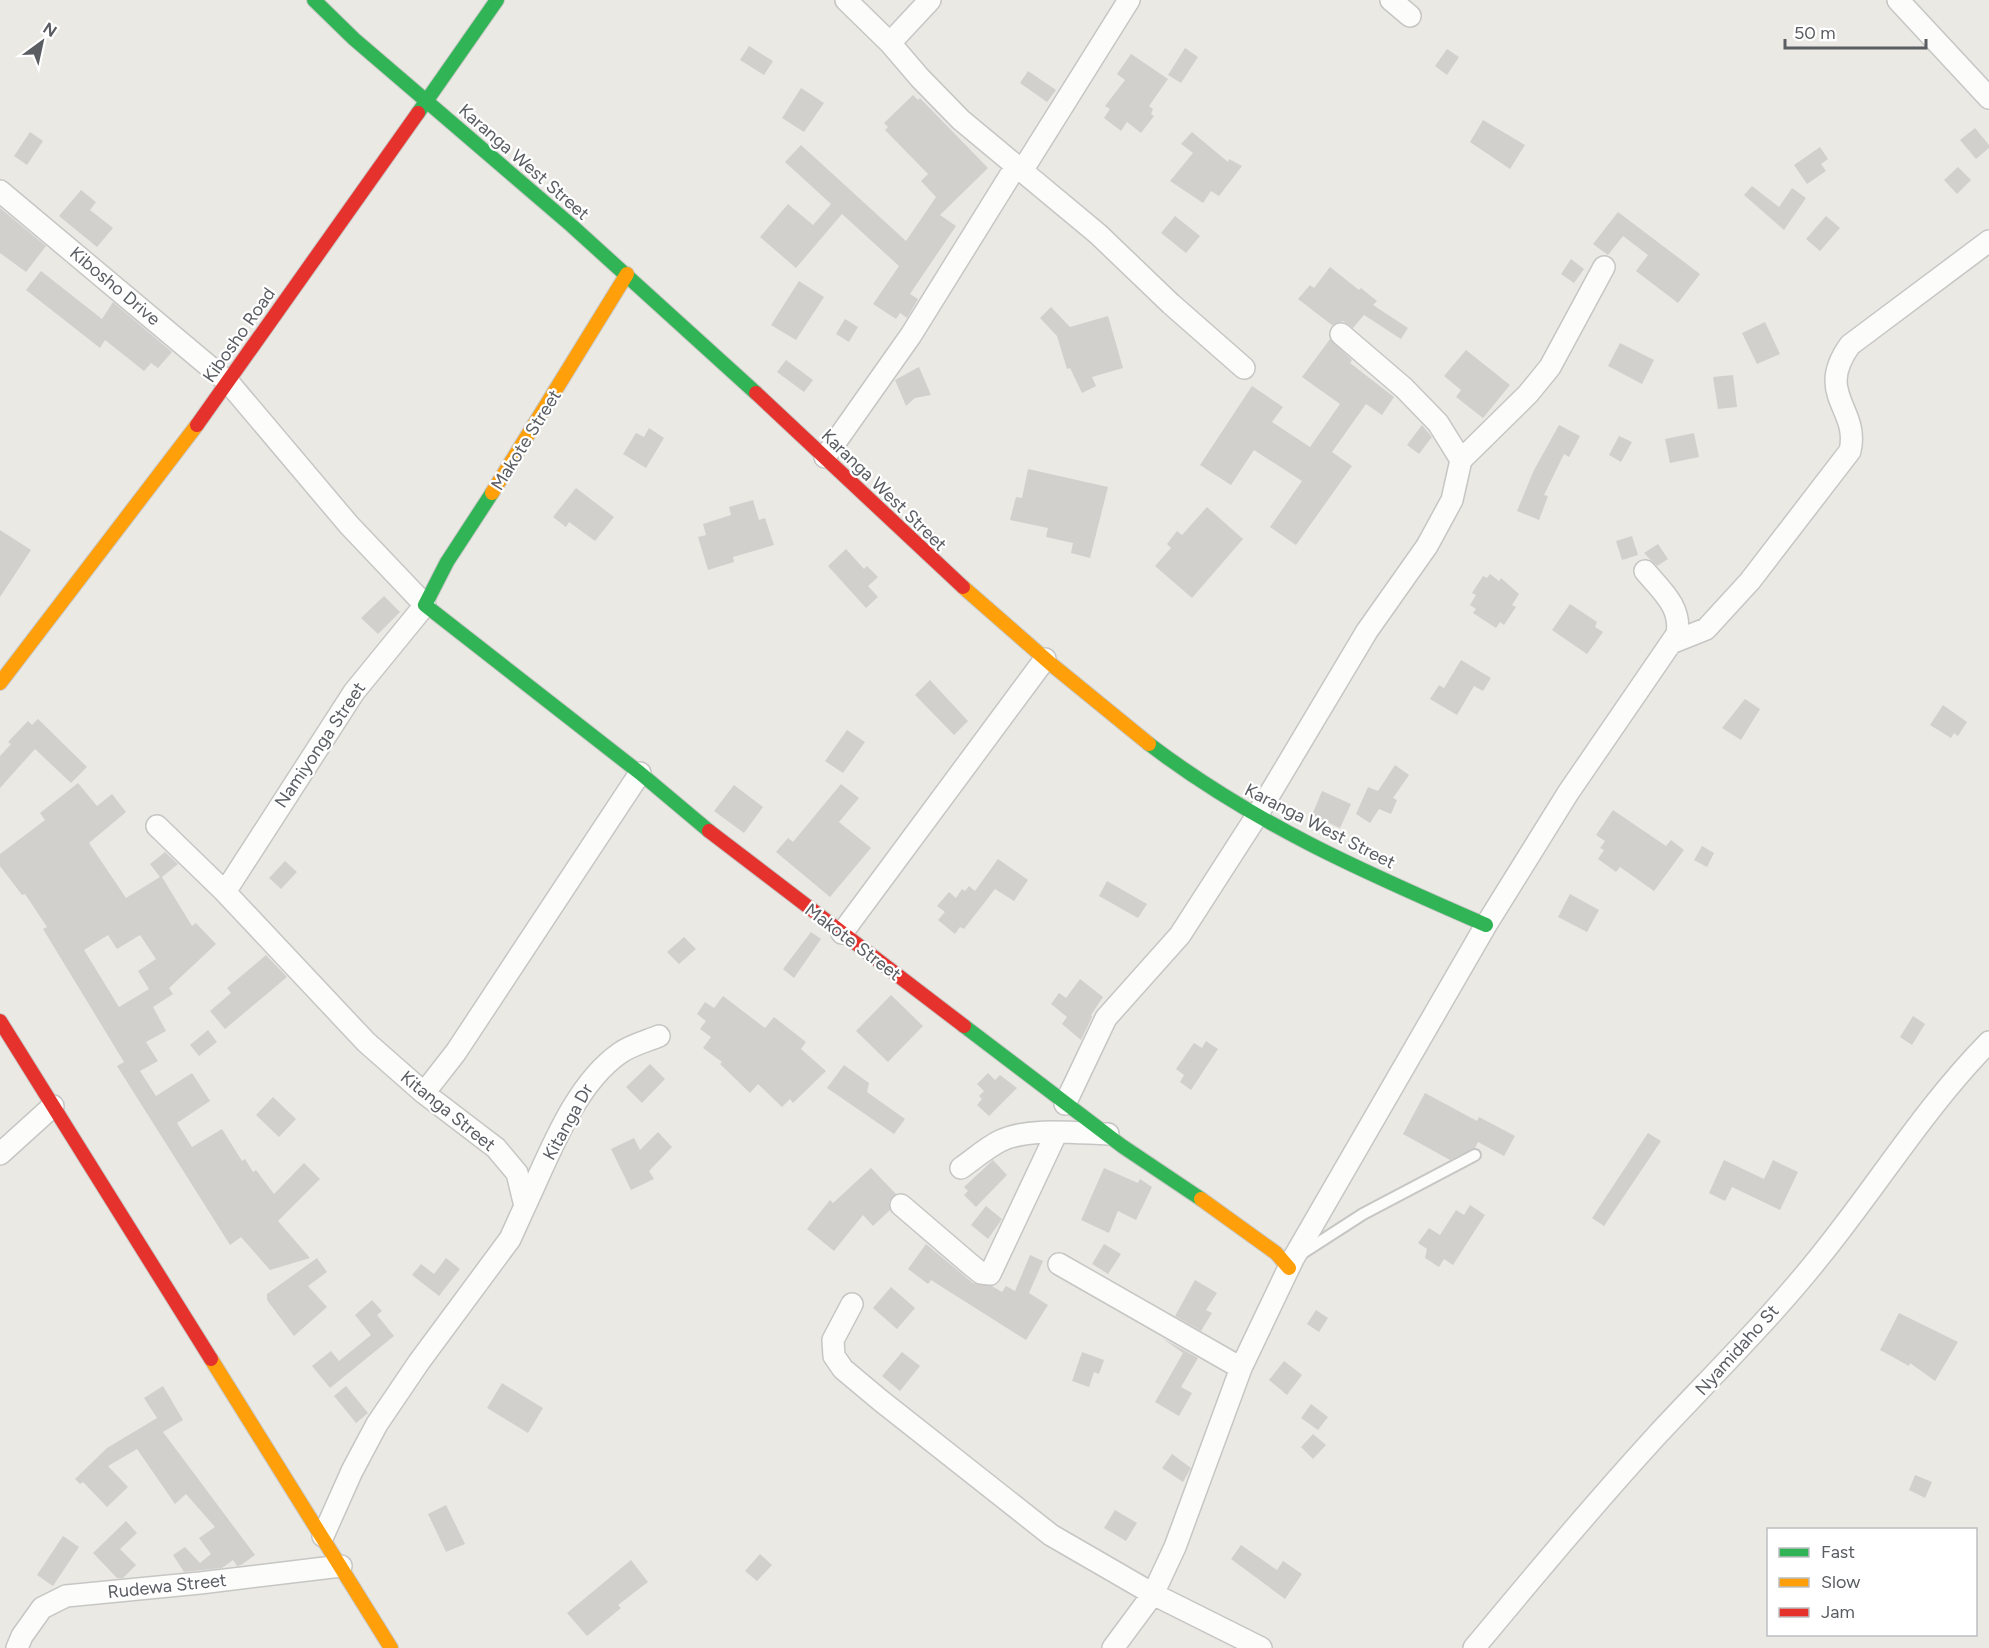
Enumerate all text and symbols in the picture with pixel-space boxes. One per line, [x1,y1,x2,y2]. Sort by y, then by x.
north arrow [12,12,72,72]
scale bar [1785,12,1926,50]
text: N [40,19,60,41]
text: 50 m [1794,22,1836,44]
street label: Karanga West Street [454,99,594,225]
street label: Kibosho Drive [65,242,165,330]
street label: Kibosho Road [198,283,280,387]
street label: Makote Street [486,385,566,495]
street label: Karanga West Street [817,424,951,556]
street label: Namiyonga Street [270,678,370,812]
street label: Karanga West Street [1241,779,1399,874]
street label: Makote Street [801,899,906,985]
street label: Kitanga Street [396,1066,500,1156]
street label: Kitanga Dr [538,1080,598,1164]
street label: Nyamidaho St [1691,1300,1784,1400]
legend [1767,1528,1977,1636]
text: Fast [1821,1541,1855,1563]
street label: Rudewa Street [106,1569,228,1603]
text: Slow [1821,1571,1860,1593]
text: Jam [1821,1601,1855,1623]

